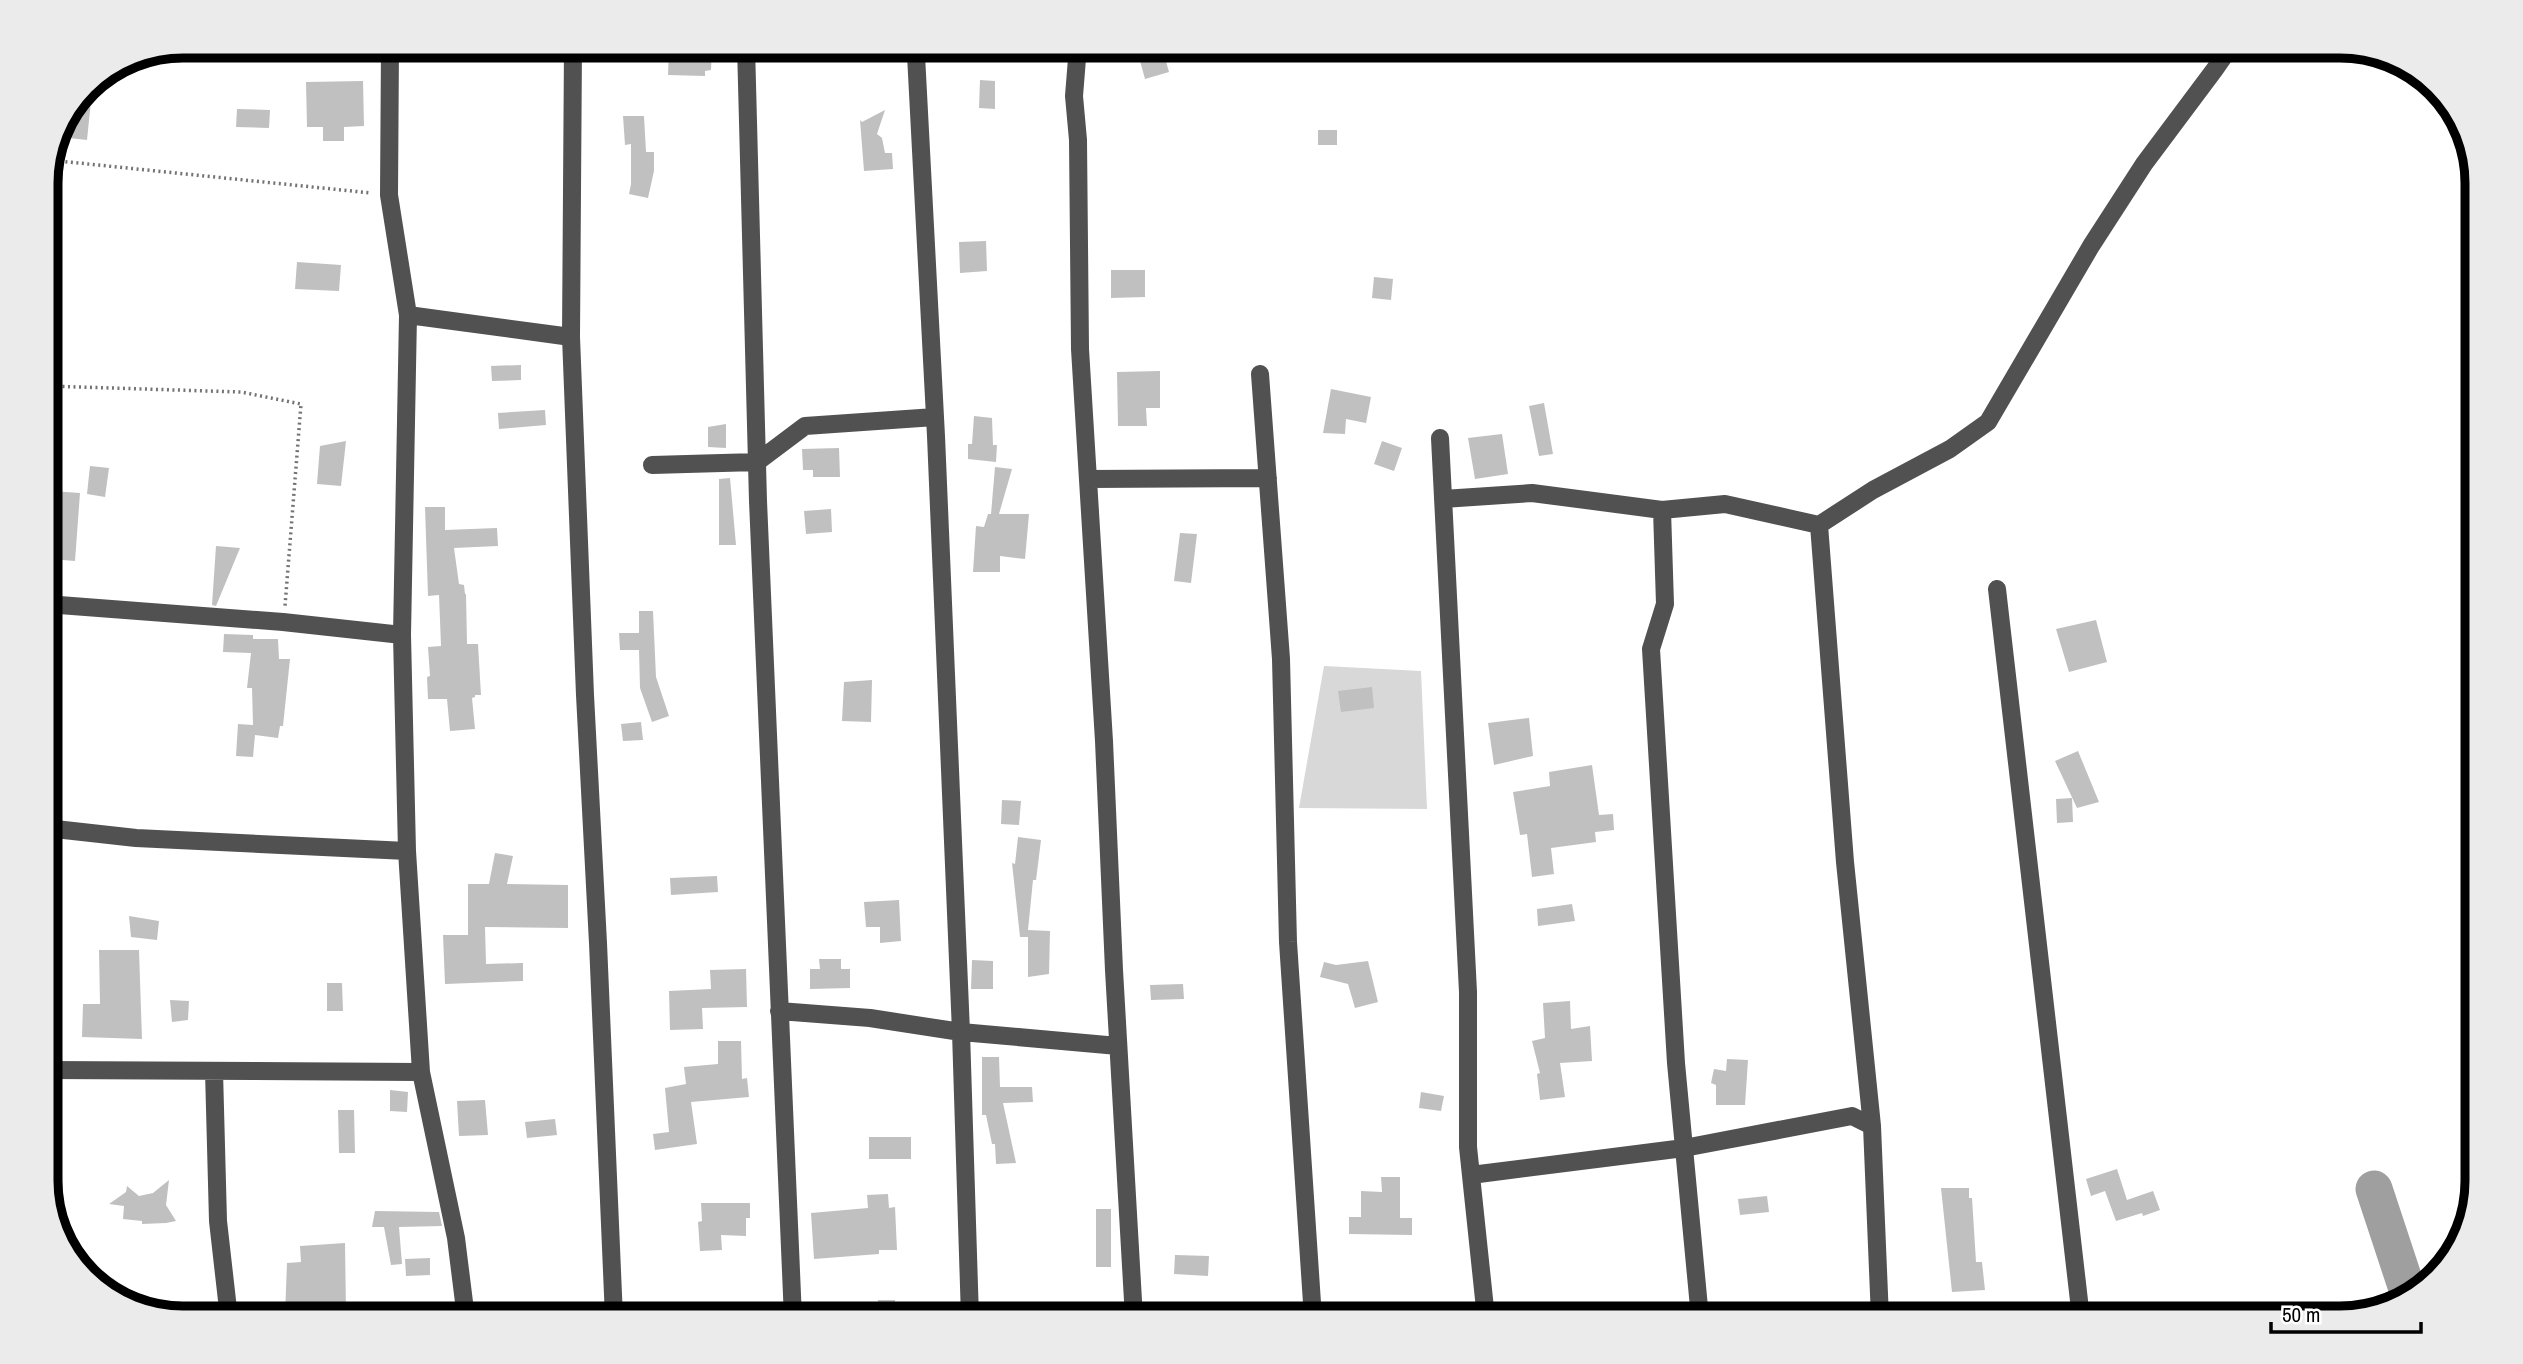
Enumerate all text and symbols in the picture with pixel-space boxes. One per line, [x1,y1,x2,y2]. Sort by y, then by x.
scale bar [2271,1290,2422,1334]
text: 50 m [2282,1300,2320,1329]

